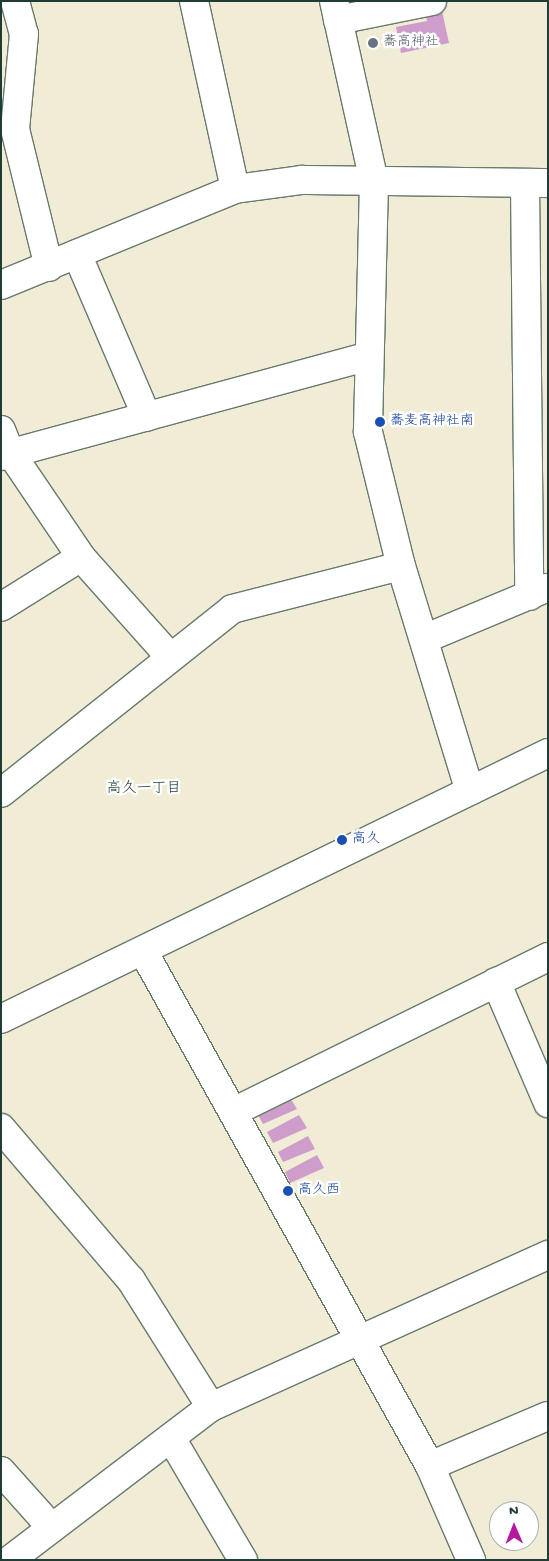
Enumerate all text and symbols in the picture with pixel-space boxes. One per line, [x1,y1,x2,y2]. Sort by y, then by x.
place label: 蕎高神社 [383,35,439,51]
marker: 蕎高神社 [367,37,379,49]
place label: 蕎麦高神社南 [390,414,474,430]
marker: 蕎麦高神社南 [374,416,386,428]
district label: 高久一丁目 [107,781,181,799]
place label: 高久 [352,832,380,848]
marker: 高久 [336,834,348,846]
place label: 高久西 [298,1183,340,1199]
marker: 高久西 [282,1185,294,1197]
north arrow [489,1501,539,1551]
text: N [509,1503,518,1520]

